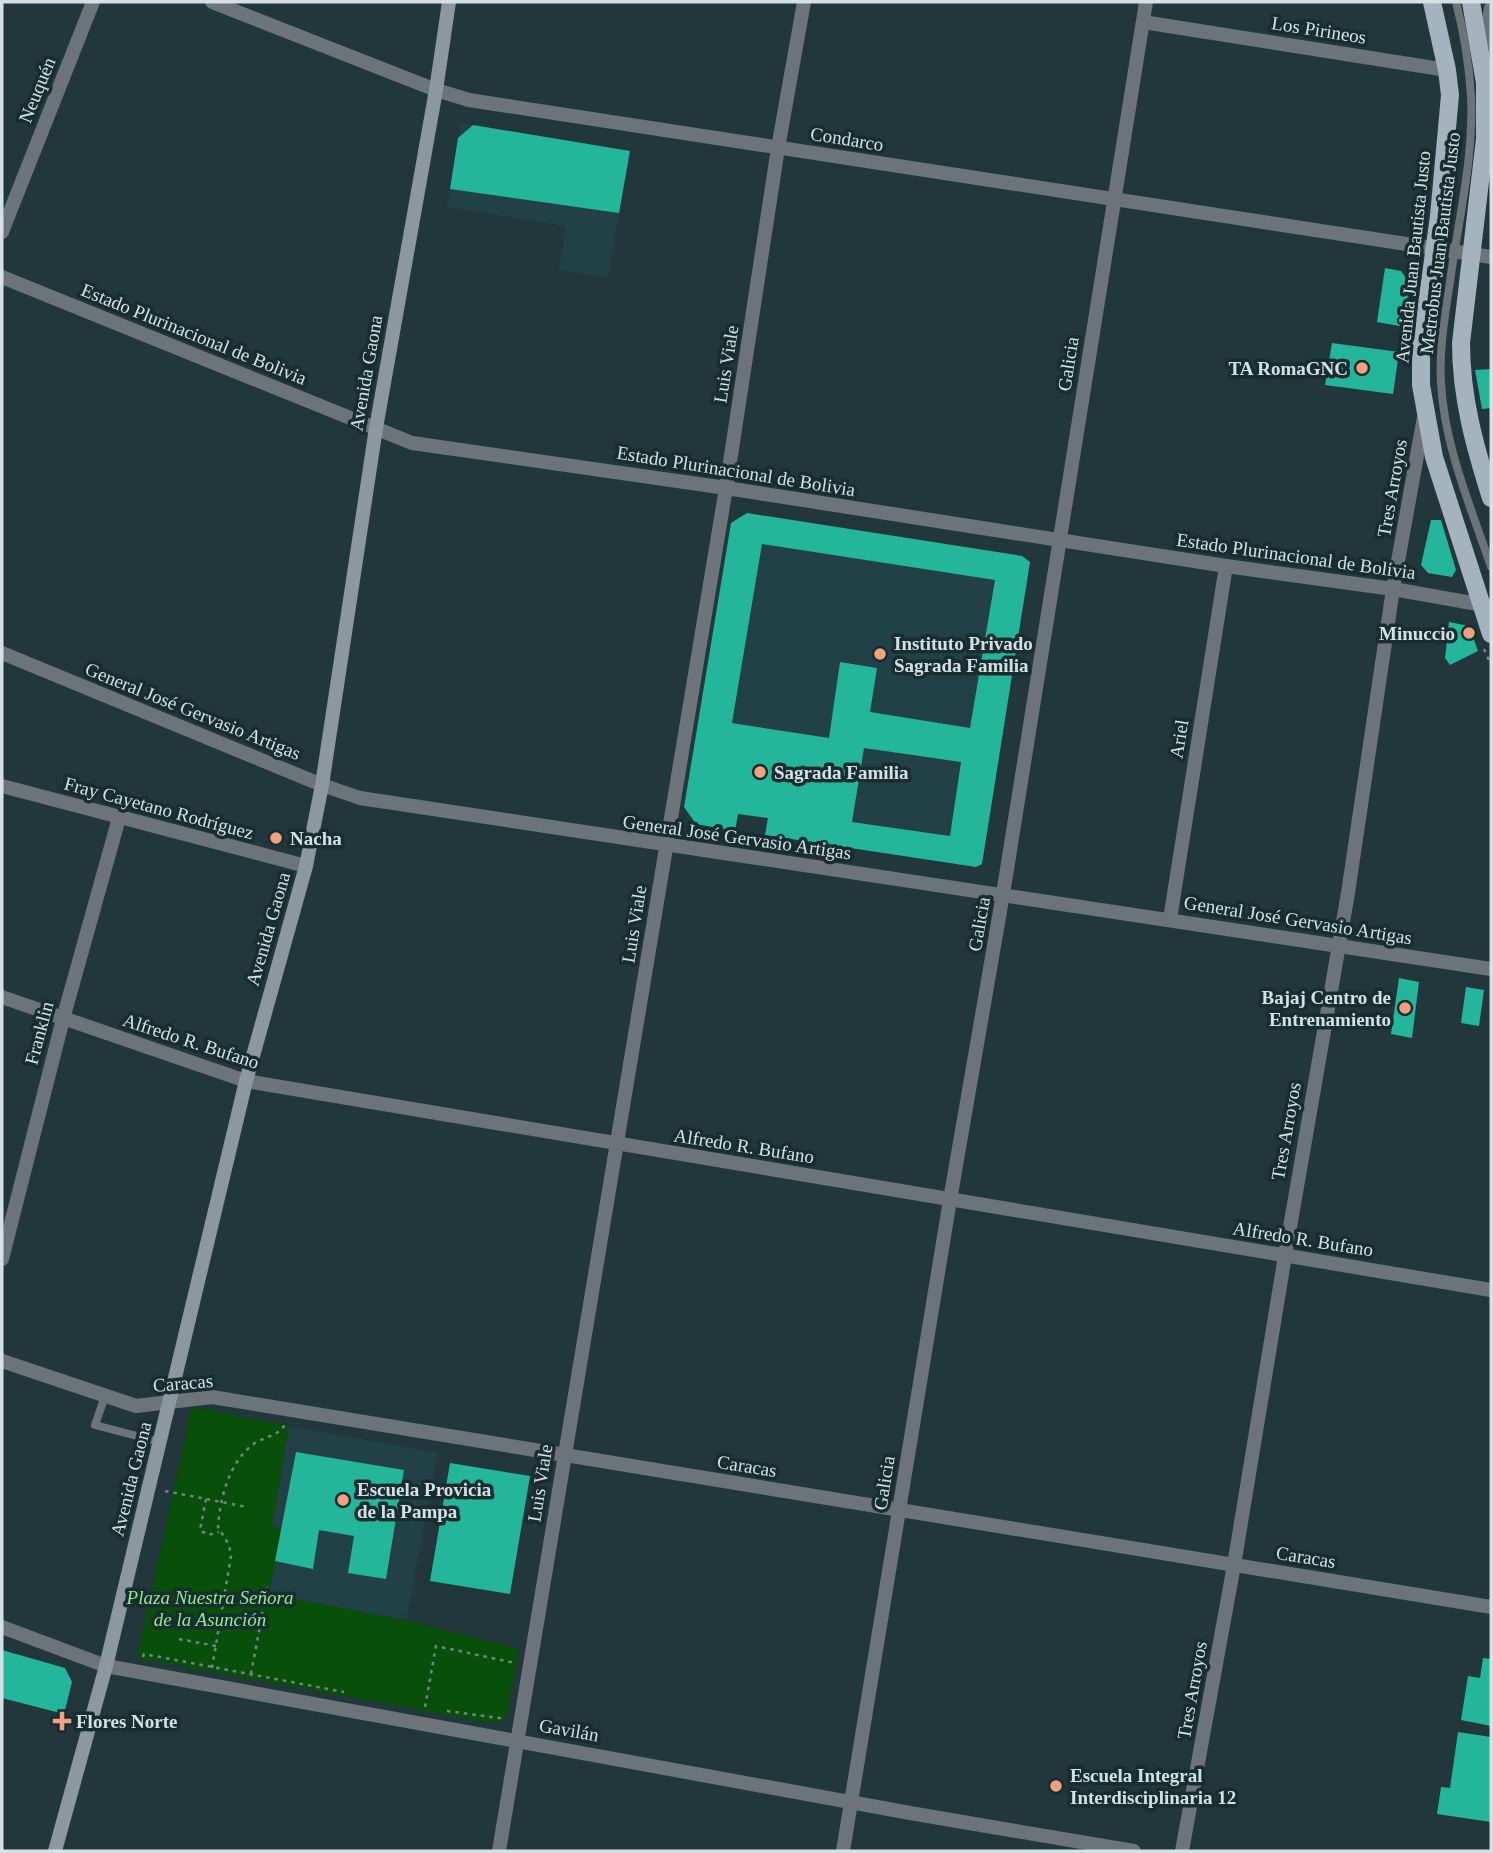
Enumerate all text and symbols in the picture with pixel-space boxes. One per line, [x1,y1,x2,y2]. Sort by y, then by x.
street label: Los Pirineos [1270,12,1368,48]
street label: Neuquén [14,54,60,126]
street label: Condarco [809,123,885,155]
street label: Metrobus Juan Bautista Justo [1416,131,1464,355]
street label: Avenida Juan Bautista Justo [1391,150,1435,364]
street label: Estado Plurinacional de Bolivia [78,279,310,389]
street label: Avenida Gaona [345,313,387,433]
street label: Luis Viale [710,324,742,404]
street label: Galicia [1053,335,1083,393]
place label: TA RomaGNC [1229,358,1348,379]
marker: TA RomaGNC [1354,360,1370,376]
street label: Tres Arroyos [1373,437,1411,539]
street label: Estado Plurinacional de Bolivia [615,442,857,500]
street label: Estado Plurinacional de Bolivia [1175,529,1417,583]
place label: Minuccio [1379,623,1455,644]
marker: Minuccio [1461,625,1477,641]
place label: Instituto Privado Sagrada Familia [894,633,1033,676]
marker: Instituto Privado Sagrada Familia [872,646,888,662]
street label: General José Gervasio Artigas [82,658,304,764]
street label: Ariel [1166,718,1192,760]
place label: Sagrada Familia [774,762,909,783]
marker: Sagrada Familia [752,764,768,780]
street label: Fray Cayetano Rodríguez [62,773,256,843]
street label: General José Gervasio Artigas [621,811,853,863]
place label: Nacha [290,828,342,849]
marker: Nacha [268,830,284,846]
street label: Avenida Gaona [242,869,294,988]
street label: Luis Viale [618,884,650,964]
street label: General José Gervasio Artigas [1182,892,1414,948]
street label: Galicia [964,895,994,953]
place label: Bajaj Centro de Entrenamiento [1262,987,1391,1030]
street label: Franklin [21,999,58,1067]
marker: Bajaj Centro de Entrenamiento [1397,1000,1413,1016]
street label: Alfredo R. Bufano [120,1009,262,1073]
street label: Tres Arroyos [1267,1080,1305,1182]
street label: Alfredo R. Bufano [672,1125,816,1167]
street label: Alfredo R. Bufano [1231,1218,1375,1260]
street label: Caracas [152,1370,214,1396]
street label: Avenida Gaona [107,1419,156,1538]
street label: Luis Viale [524,1443,556,1523]
street label: Caracas [716,1451,778,1481]
street label: Galicia [869,1454,899,1512]
place label: Escuela Provicia de la Pampa [357,1479,492,1522]
marker: Escuela Provicia de la Pampa [335,1492,351,1508]
street label: Caracas [1275,1542,1337,1572]
park label: Plaza Nuestra Señora de la Asunción [126,1587,293,1630]
street label: Tres Arroyos [1173,1639,1211,1741]
place label: Flores Norte [76,1711,177,1732]
marker: Flores Norte [54,1713,70,1729]
street label: Gavilán [538,1714,601,1746]
place label: Escuela Integral Interdisciplinaria 12 [1070,1765,1236,1808]
marker: Escuela Integral Interdisciplinaria 12 [1048,1778,1064,1794]

